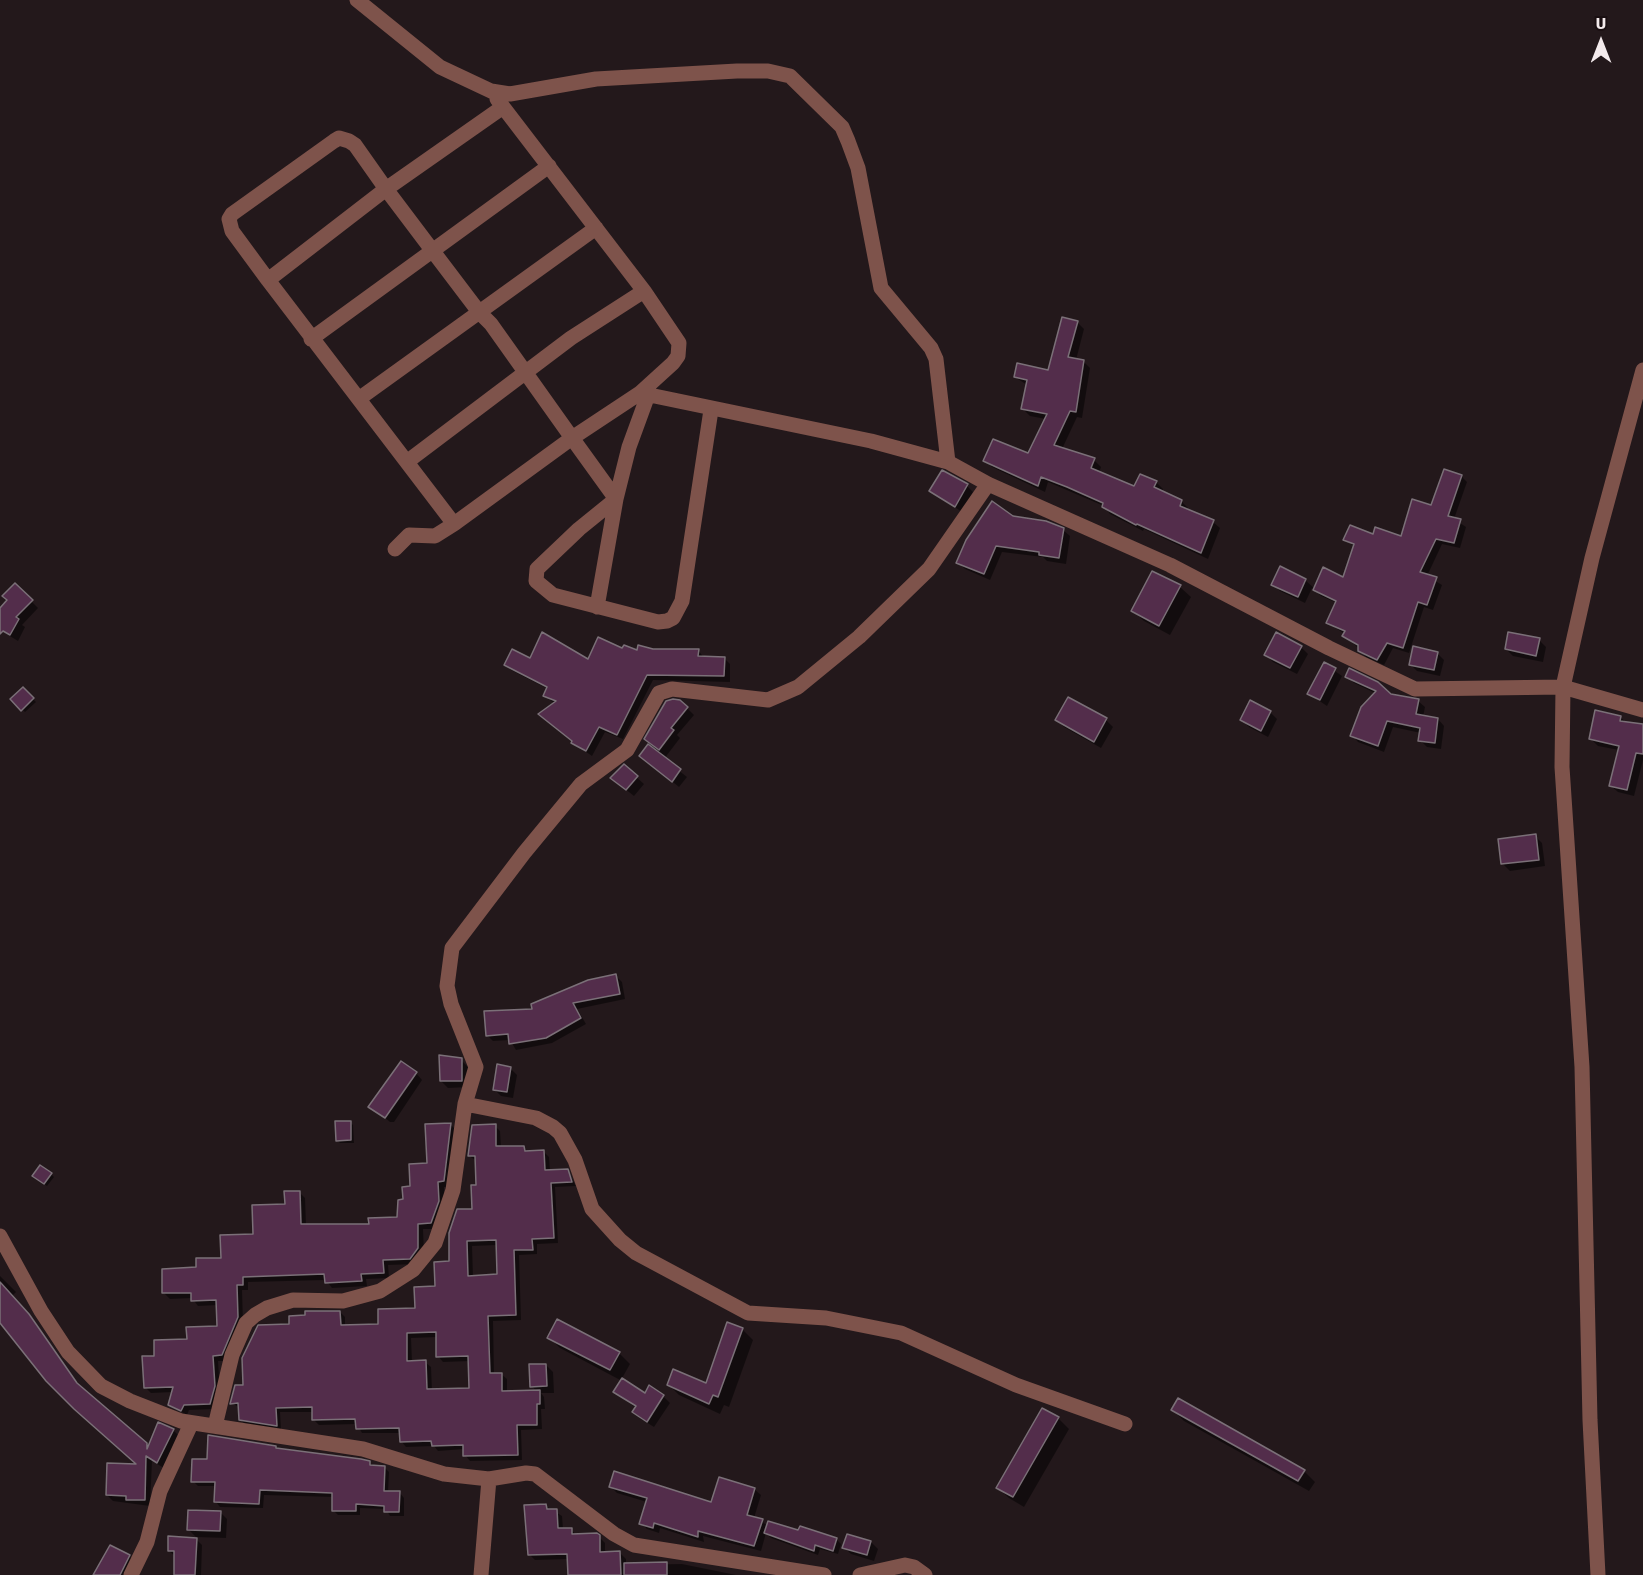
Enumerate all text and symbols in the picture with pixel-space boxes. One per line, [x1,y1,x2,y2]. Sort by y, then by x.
north arrow [1571,12,1631,72]
text: U [1596,14,1606,33]

